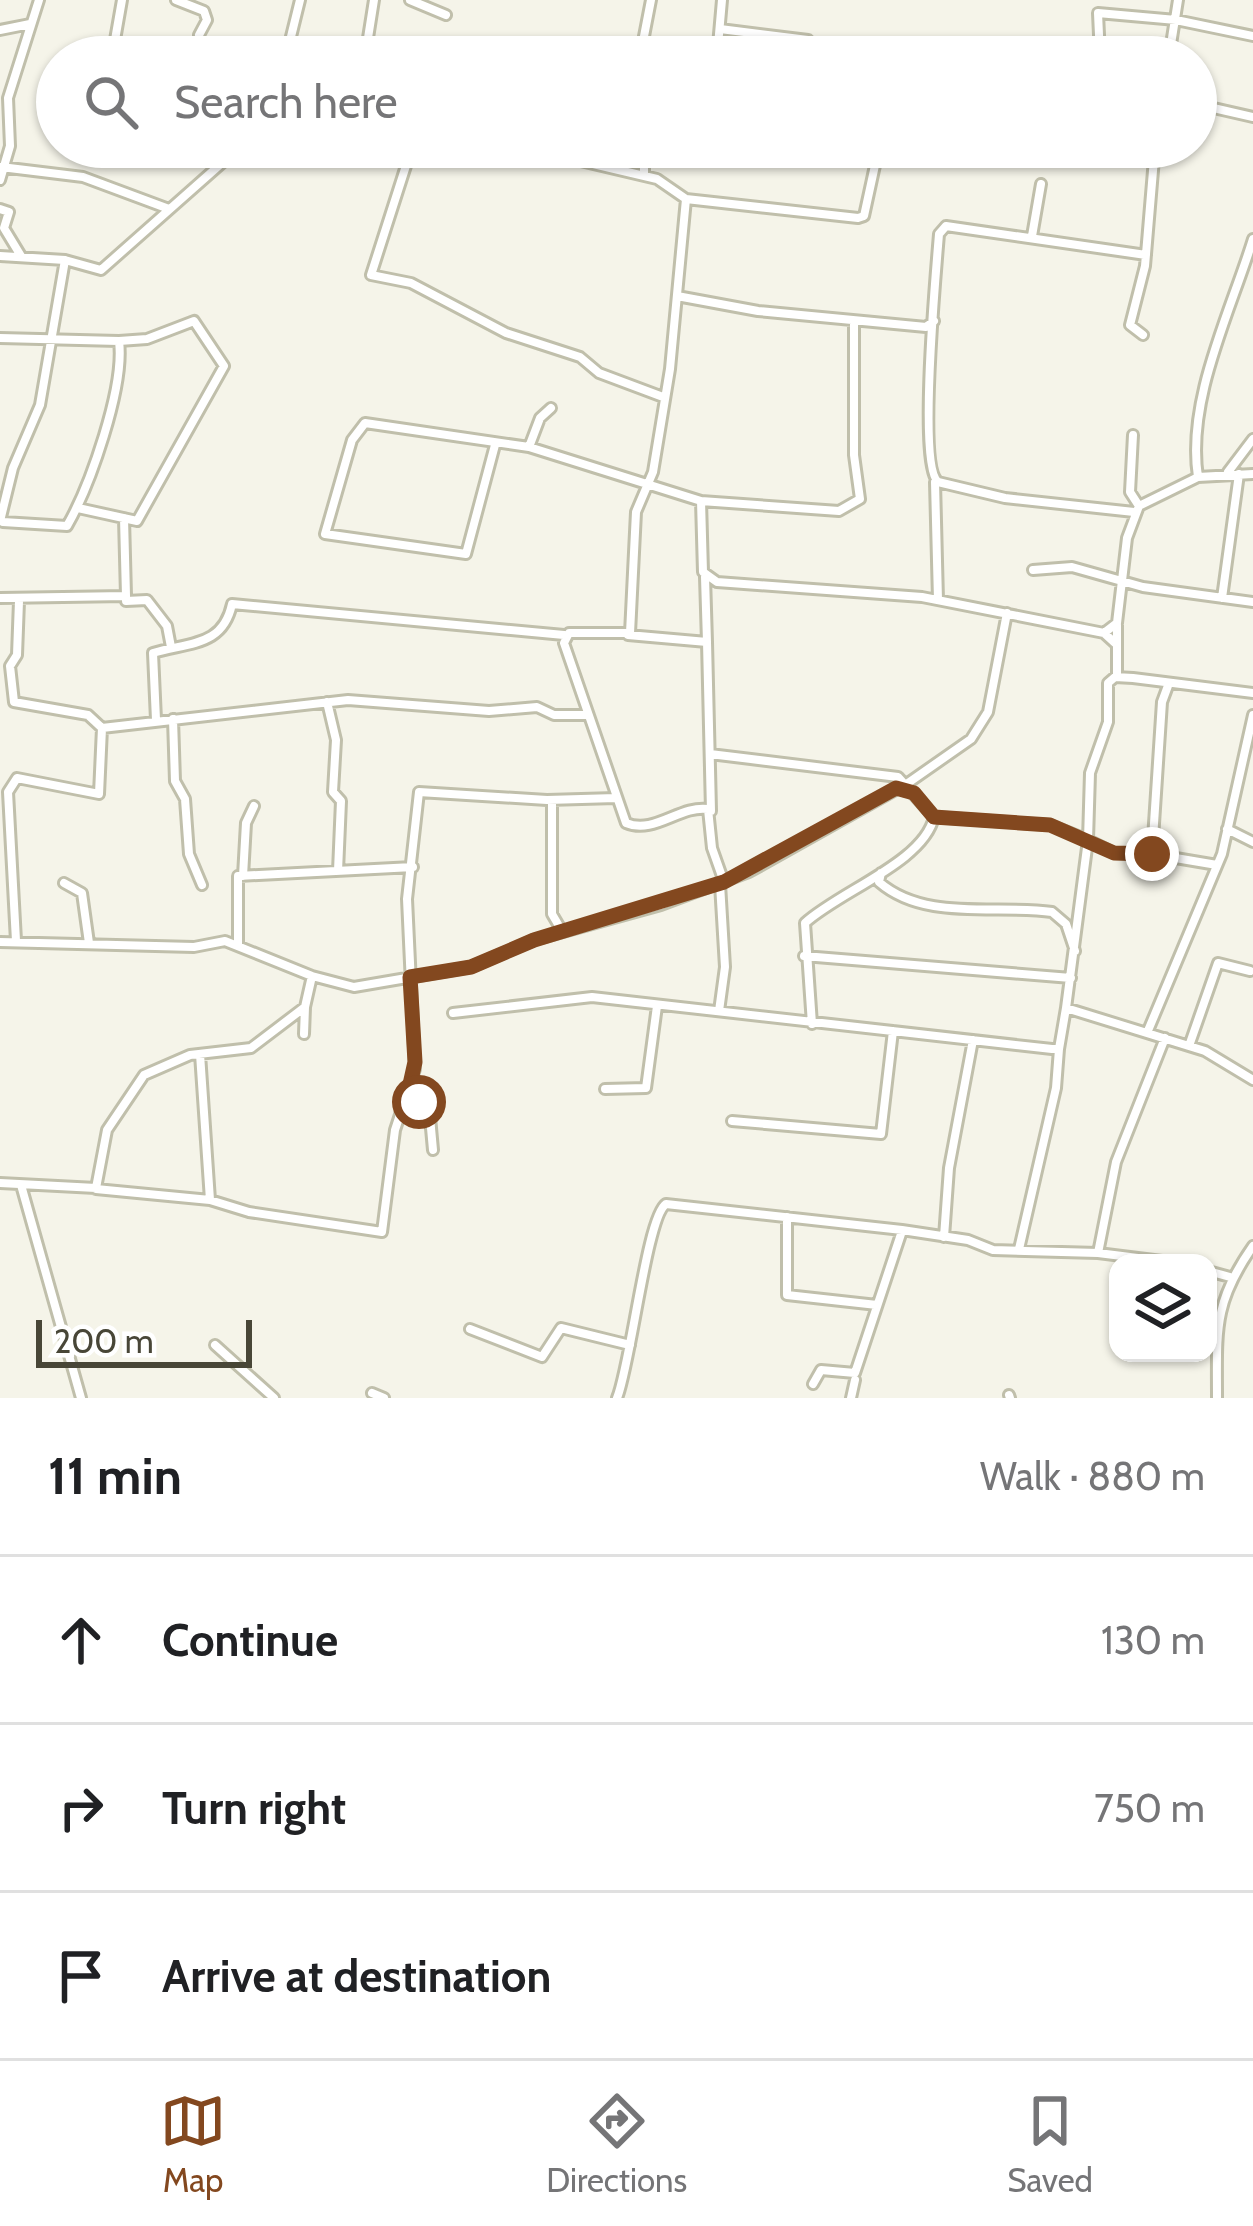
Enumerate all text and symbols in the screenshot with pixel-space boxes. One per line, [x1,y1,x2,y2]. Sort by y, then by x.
search box [36,36,1217,168]
icon: search [78,69,144,135]
text: Search here [174,75,398,129]
route end [1125,827,1179,881]
route start [392,1075,446,1129]
map controls [1109,1254,1217,1362]
button: layers [1109,1254,1217,1362]
scale bar [36,1314,252,1367]
text: 200 m [54,1321,154,1361]
text: 11 min [48,1445,182,1507]
text: Walk · 880 m [980,1452,1205,1500]
icon: ahead [48,1607,114,1673]
text: Continue [162,1613,338,1667]
text: 130 m [1101,1616,1205,1664]
icon: right [48,1775,114,1841]
text: Turn right [162,1781,346,1835]
text: 750 m [1094,1784,1205,1832]
icon: arrive [48,1943,114,2009]
text: Arrive at destination [162,1949,551,2003]
tab: Map [160,2088,226,2200]
tab: Directions [546,2088,687,2200]
tab: Saved [1007,2088,1093,2200]

